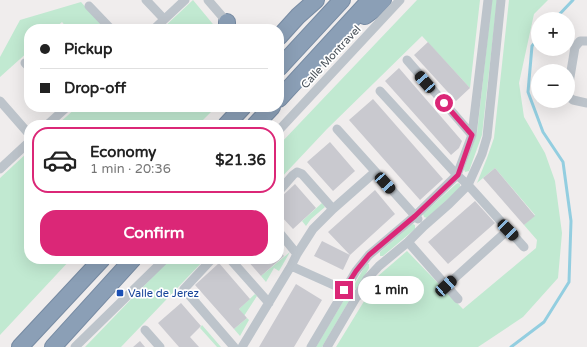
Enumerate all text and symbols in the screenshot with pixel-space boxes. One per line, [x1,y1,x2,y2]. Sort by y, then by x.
map controls [531,12,575,108]
button: + [531,12,575,56]
street label: Calle Montravel [299,23,363,91]
text: Pickup [64,40,112,58]
button: − [531,64,575,108]
car [413,69,437,95]
text: Drop-off [64,79,126,97]
route start [435,94,453,112]
icon: car [42,142,78,178]
text: Economy [90,143,156,161]
text: $21.36 [215,151,266,169]
text: 1 min · 20:36 [90,161,171,177]
car [373,170,397,196]
button: Confirm [40,210,268,256]
car [495,217,521,243]
car [433,274,459,298]
callout: 1 min [358,276,424,304]
route end [335,281,353,299]
text: 1 min [374,282,408,298]
place label: Valle de Jerez [128,287,199,300]
marker: Valle de Jerez [115,288,125,298]

